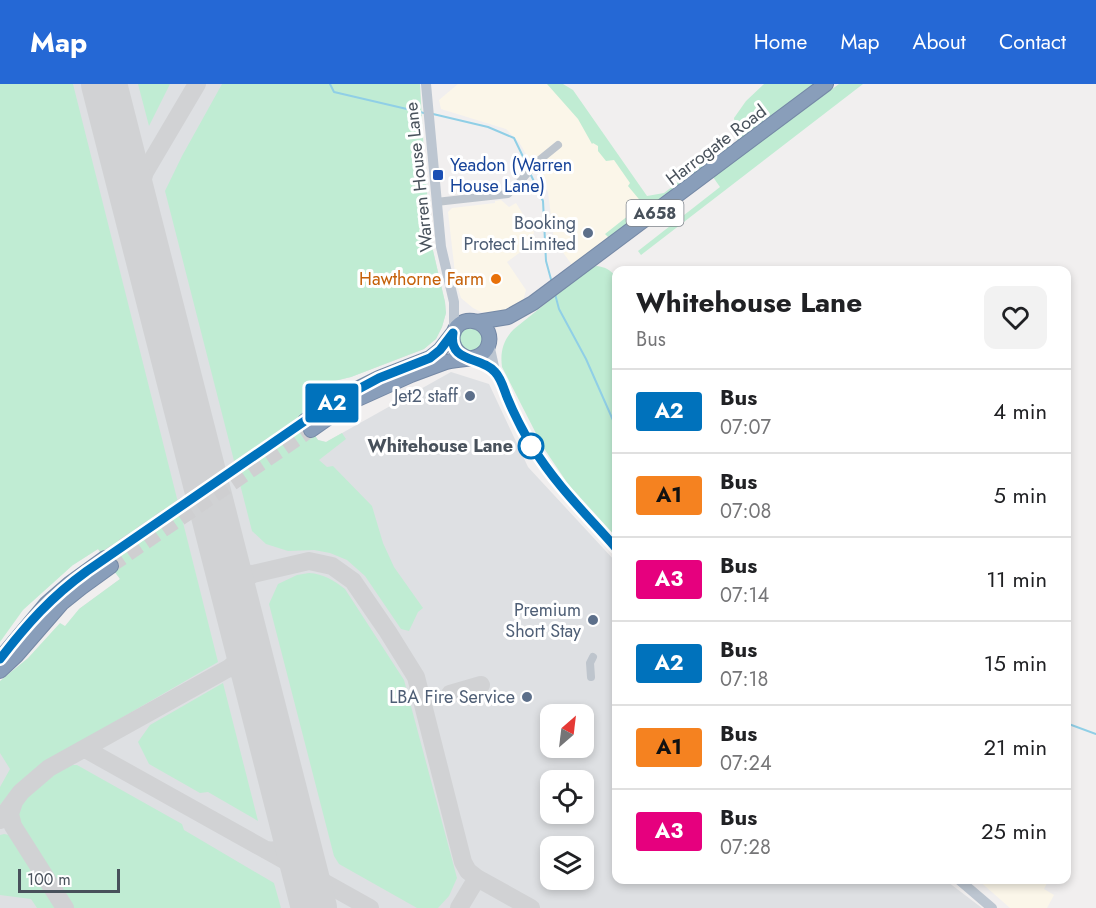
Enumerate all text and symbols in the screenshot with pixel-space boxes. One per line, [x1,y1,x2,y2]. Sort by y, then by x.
text: Map [30,22,87,63]
text: Home [754,27,807,57]
text: Map [840,27,880,57]
text: About [913,27,966,57]
text: Contact [999,27,1066,57]
street label: Harrogate Road [660,98,772,192]
street label: Warren House Lane [398,101,440,253]
place label: Yeadon (Warren House Lane) [450,152,572,199]
marker: Yeadon (Warren House Lane) [431,168,445,182]
road number: A658 [626,200,684,226]
place label: Booking Protect Limited [464,210,576,257]
marker: Booking Protect Limited [581,226,595,240]
place label: Hawthorne Farm [359,266,484,292]
marker: Hawthorne Farm [489,272,503,286]
text: Whitehouse Lane [636,282,862,323]
button: heart [984,286,1047,349]
text: Bus [636,325,666,354]
text: Bus [720,381,757,413]
place label: Jet2 staff [392,383,459,409]
line badge: A2 [305,384,359,422]
text: A2 [317,388,347,418]
marker: Jet2 staff [463,389,477,403]
text: 4 min [993,395,1047,427]
text: A2 [654,396,684,426]
text: 07:07 [720,413,771,442]
place label: Whitehouse Lane [368,433,513,459]
marker: Whitehouse Lane [518,433,544,459]
text: Bus [720,465,757,497]
text: 5 min [994,479,1047,511]
text: A1 [656,480,682,510]
text: 07:08 [720,497,771,526]
text: Bus [720,549,757,581]
text: 11 min [986,563,1047,595]
text: A3 [655,564,683,594]
text: 07:14 [720,581,769,610]
place label: Premium Short Stay [505,597,581,644]
marker: Premium Short Stay [586,613,600,627]
text: Bus [720,633,757,665]
text: 15 min [984,647,1047,679]
text: A2 [654,648,684,678]
text: 07:18 [720,665,768,694]
place label: LBA Fire Service [389,684,515,710]
marker: LBA Fire Service [520,690,534,704]
north arrow [540,704,594,758]
map controls [540,704,594,890]
text: Bus [720,717,757,749]
text: 21 min [984,731,1047,763]
text: A1 [656,732,682,762]
text: 07:24 [720,749,772,778]
button: locate [540,770,594,824]
text: Bus [720,801,757,833]
text: 25 min [981,815,1047,847]
text: A3 [655,816,683,846]
text: 07:28 [720,833,771,862]
button: layers [540,836,594,890]
scale bar [18,866,120,894]
text: 100 m [27,868,71,891]

